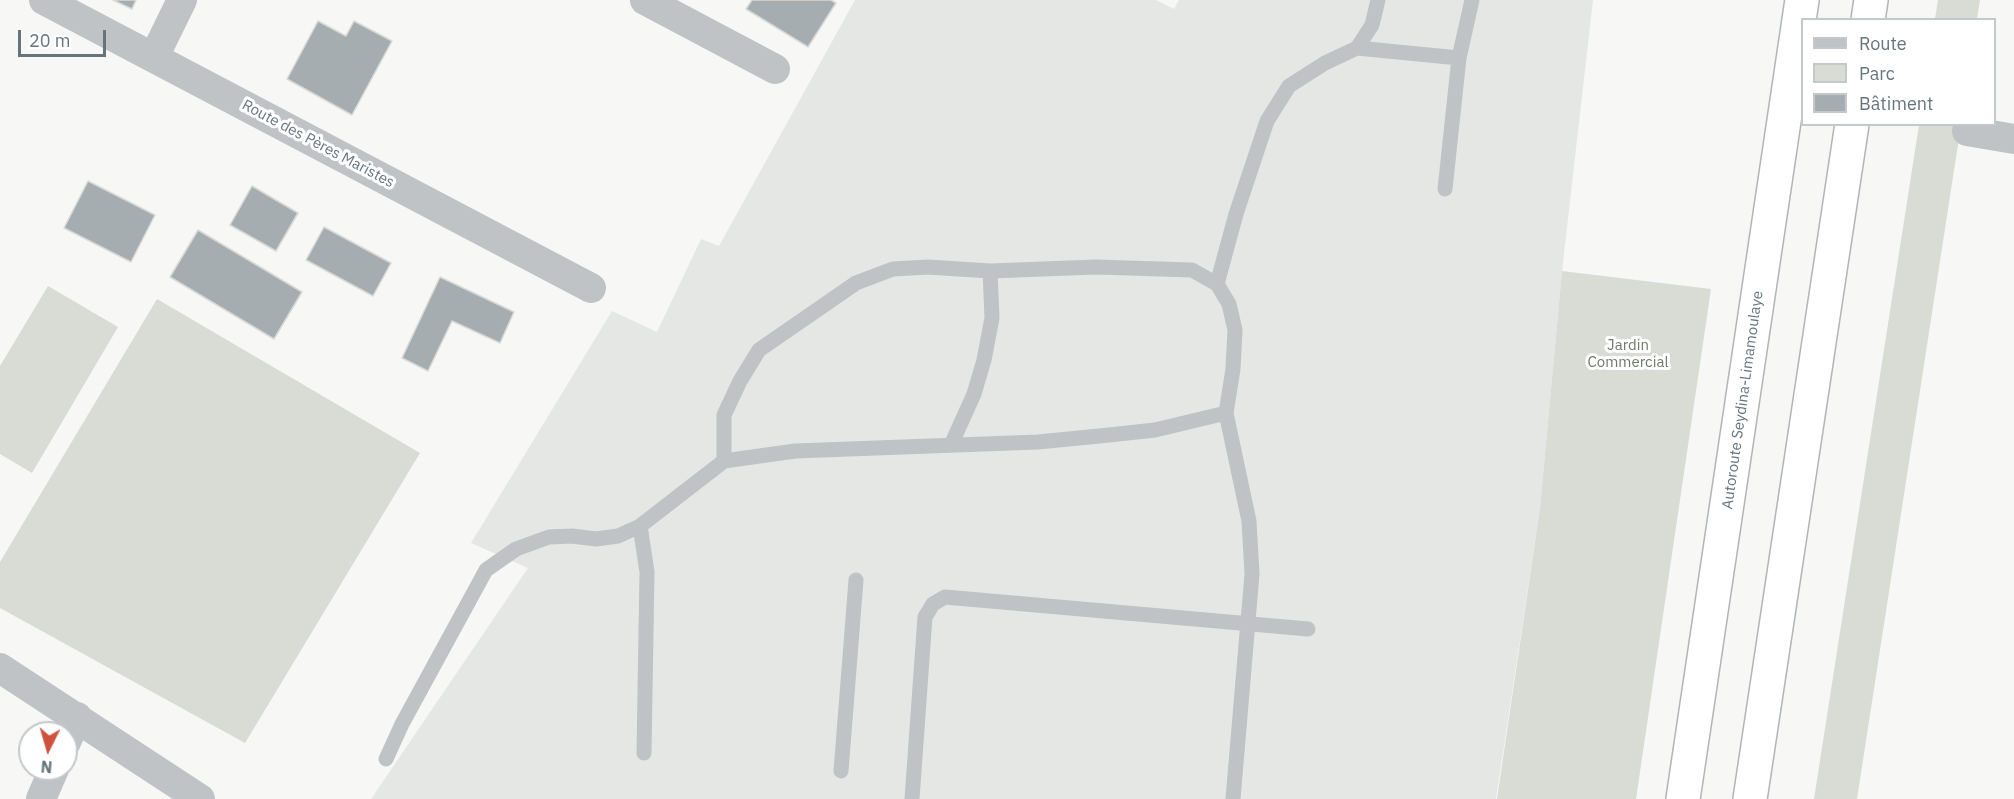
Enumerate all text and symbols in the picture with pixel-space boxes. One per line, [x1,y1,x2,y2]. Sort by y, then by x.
scale bar [21,18,110,56]
legend [1801,18,1996,126]
text: 20 m [29,29,71,52]
text: Route [1859,32,1907,55]
text: Parc [1859,62,1895,85]
text: Bâtiment [1859,92,1933,115]
street label: Route des Pères Maristes [239,96,397,192]
street label: Autoroute Seydina-Limamoulaye [1719,290,1767,510]
park label: Jardin Commercial [1588,337,1668,372]
north arrow [18,721,78,781]
text: N [40,756,53,777]

